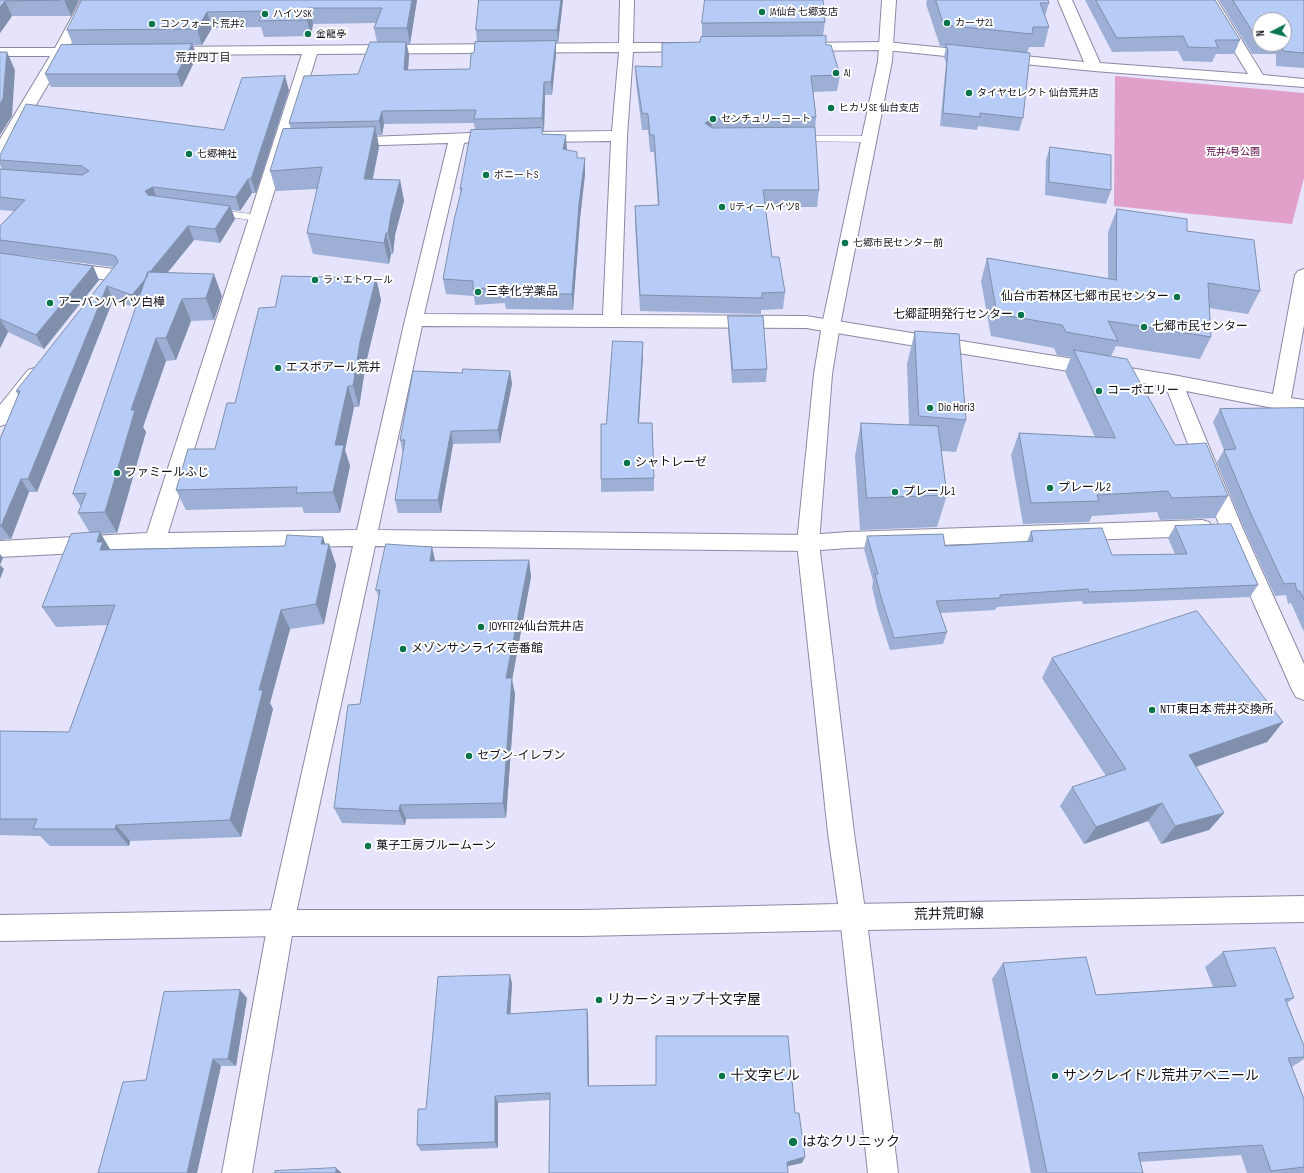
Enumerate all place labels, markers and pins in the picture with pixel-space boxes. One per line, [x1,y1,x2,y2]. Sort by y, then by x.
place label: JA仙台 七郷支店 [770,6,838,18]
marker: JA仙台 七郷支店 [757,7,767,17]
place label: ハイツSK [273,8,312,20]
marker: ハイツSK [260,9,270,19]
place label: カーサ21 [955,17,993,29]
place label: コンフォート荒井2 [160,18,244,30]
marker: カーサ21 [942,18,952,28]
marker: コンフォート荒井2 [147,19,157,29]
place label: 金龍亭 [316,28,346,40]
marker: 金龍亭 [303,29,313,39]
place label: AJ [844,67,850,79]
marker: AJ [831,68,841,78]
place label: タイヤセレクト 仙台荒井店 [977,87,1099,99]
marker: タイヤセレクト 仙台荒井店 [964,88,974,98]
place label: ヒカリSE 仙台支店 [839,102,919,114]
marker: ヒカリSE 仙台支店 [826,103,836,113]
place label: センチュリーコート [721,113,811,125]
marker: センチュリーコート [708,114,718,124]
place label: 七郷神社 [197,148,237,160]
marker: 七郷神社 [184,149,194,159]
place label: ボニートS [494,169,538,181]
marker: ボニートS [481,170,491,180]
place label: UティーハイツB [730,201,799,213]
marker: UティーハイツB [717,202,727,212]
place label: 七郷市民センター前 [853,237,943,249]
marker: 七郷市民センター前 [840,238,850,248]
place label: ラ・エトワール [323,274,393,286]
marker: ラ・エトワール [310,275,320,285]
place label: 三幸化学薬品 [486,285,558,299]
marker: 三幸化学薬品 [473,287,483,297]
place label: 仙台市若林区七郷市民センター [1001,290,1169,304]
marker: 仙台市若林区七郷市民センター [1172,292,1182,302]
place label: アーバンハイツ白樺 [58,296,165,310]
marker: アーバンハイツ白樺 [45,298,55,308]
place label: 七郷証明発行センター [893,308,1013,322]
marker: 七郷証明発行センター [1016,310,1026,320]
place label: 七郷市民センター [1152,320,1248,334]
marker: 七郷市民センター [1139,322,1149,332]
place label: エスポアール荒井 [286,361,381,375]
marker: エスポアール荒井 [273,363,283,373]
place label: コーポエリー [1107,384,1179,398]
marker: コーポエリー [1094,386,1104,396]
place label: Dio Hori3 [938,401,975,415]
marker: Dio Hori3 [925,403,935,413]
place label: シャトレーゼ [635,456,707,470]
marker: シャトレーゼ [622,458,632,468]
place label: ファミールふじ [125,466,209,480]
marker: ファミールふじ [112,468,122,478]
place label: プレール2 [1058,481,1111,495]
marker: プレール2 [1045,483,1055,493]
place label: プレール1 [903,485,955,499]
marker: プレール1 [890,487,900,497]
place label: JOYFIT24仙台荒井店 [489,620,584,634]
marker: JOYFIT24仙台荒井店 [476,622,486,632]
place label: メゾンサンライズ壱番館 [411,642,543,656]
marker: メゾンサンライズ壱番館 [398,644,408,654]
place label: NTT東日本 荒井交換所 [1160,703,1274,717]
marker: NTT東日本 荒井交換所 [1147,705,1157,715]
place label: セブン-イレブン [477,749,565,763]
marker: セブン-イレブン [464,751,474,761]
place label: 菓子工房ブルームーン [376,839,496,853]
marker: 菓子工房ブルームーン [363,841,373,851]
place label: リカーショップ十文字屋 [607,992,761,1008]
marker: リカーショップ十文字屋 [594,995,604,1005]
place label: 十文字ビル [730,1068,800,1084]
place label: サンクレイドル荒井アベニール [1063,1068,1259,1084]
marker: 十文字ビル [717,1071,727,1081]
marker: サンクレイドル荒井アベニール [1050,1071,1060,1081]
place label: はなクリニック [802,1134,900,1150]
marker: はなクリニック [787,1136,799,1148]

